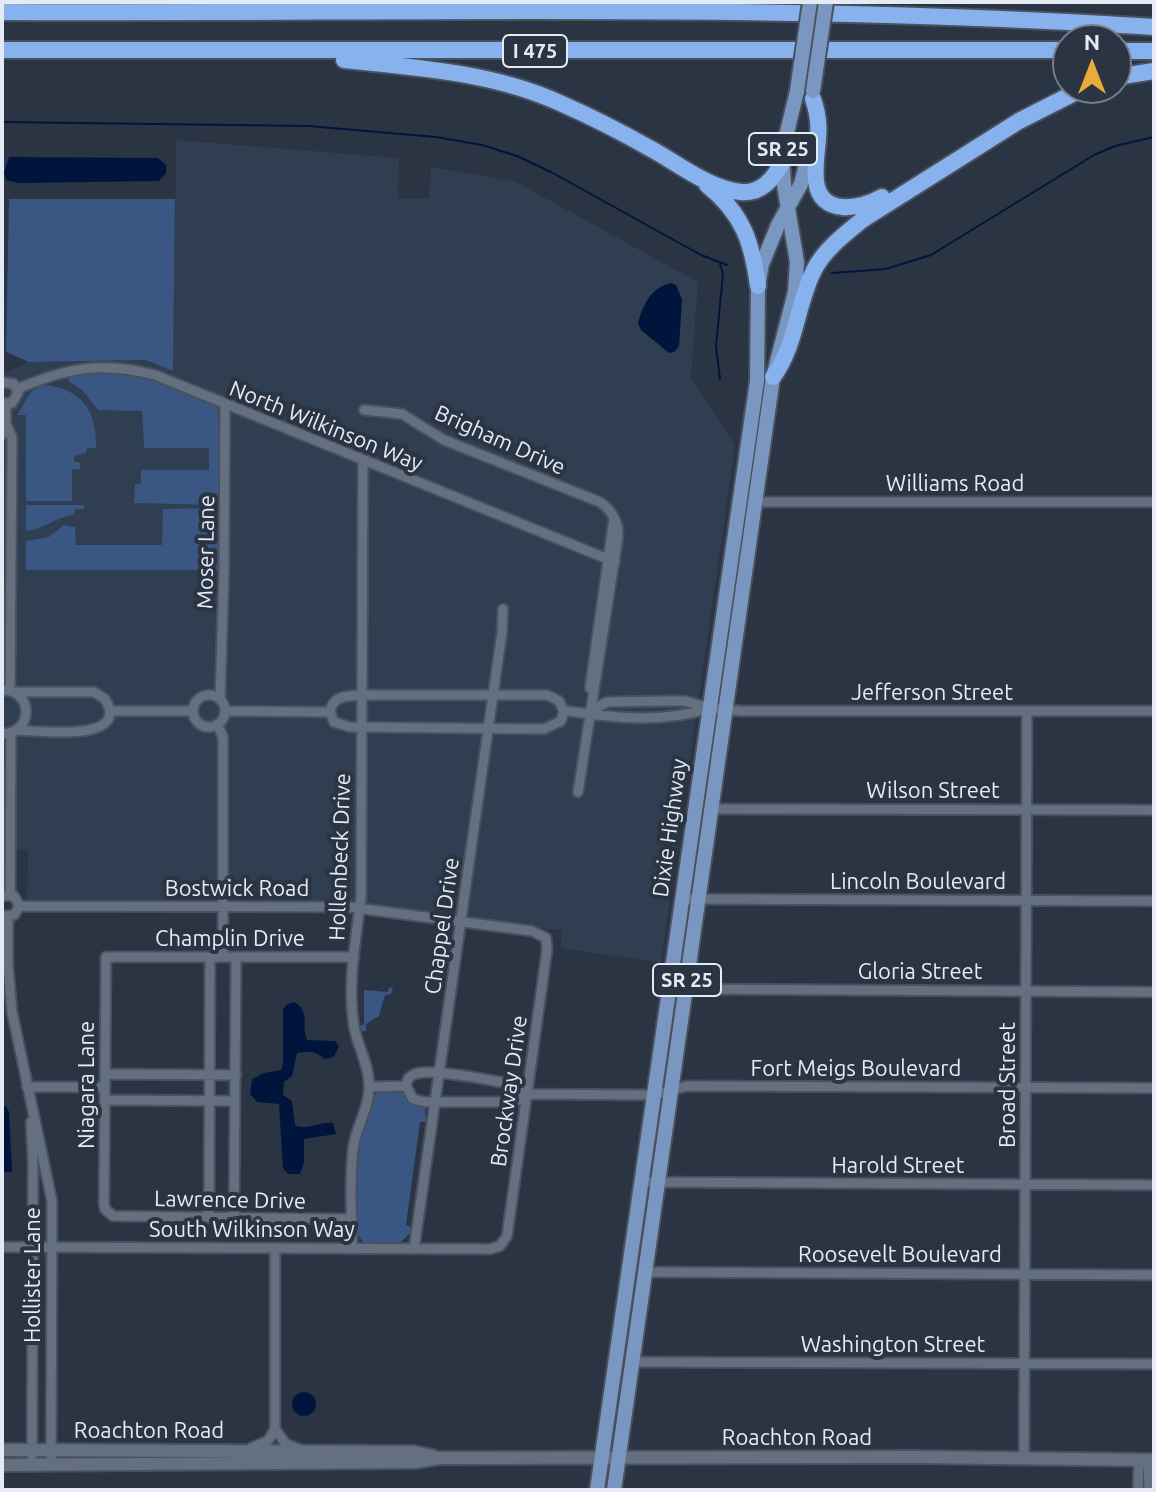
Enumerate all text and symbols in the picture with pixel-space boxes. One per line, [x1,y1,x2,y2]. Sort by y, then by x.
north arrow [1052,24,1132,104]
text: N [1084,29,1100,54]
road number: I 475 [503,35,567,67]
road number: SR 25 [749,133,817,165]
street label: North Wilkinson Way [226,375,426,477]
street label: Brigham Drive [431,399,569,481]
street label: Williams Road [886,471,1024,497]
street label: Moser Lane [192,495,220,609]
street label: Jefferson Street [851,680,1013,706]
street label: Dixie Highway [647,757,693,899]
street label: Hollenbeck Drive [324,773,356,941]
street label: Wilson Street [866,778,1000,804]
street label: Chappel Drive [419,856,465,996]
street label: Lincoln Boulevard [830,869,1006,895]
street label: Bostwick Road [165,876,309,902]
street label: Champlin Drive [155,926,305,952]
street label: Gloria Street [858,959,982,985]
road number: SR 25 [653,964,721,996]
street label: Brockway Drive [485,1014,533,1168]
street label: Niagara Lane [74,1021,100,1149]
street label: Broad Street [995,1022,1021,1148]
street label: Fort Meigs Boulevard [751,1056,961,1082]
street label: Harold Street [832,1153,964,1179]
street label: Lawrence Drive [154,1185,306,1215]
street label: Hollister Lane [20,1207,46,1343]
street label: South Wilkinson Way [149,1217,355,1243]
street label: Roosevelt Boulevard [798,1242,1002,1268]
street label: Washington Street [801,1332,985,1358]
street label: Roachton Road [74,1418,224,1444]
street label: Roachton Road [722,1425,872,1451]

